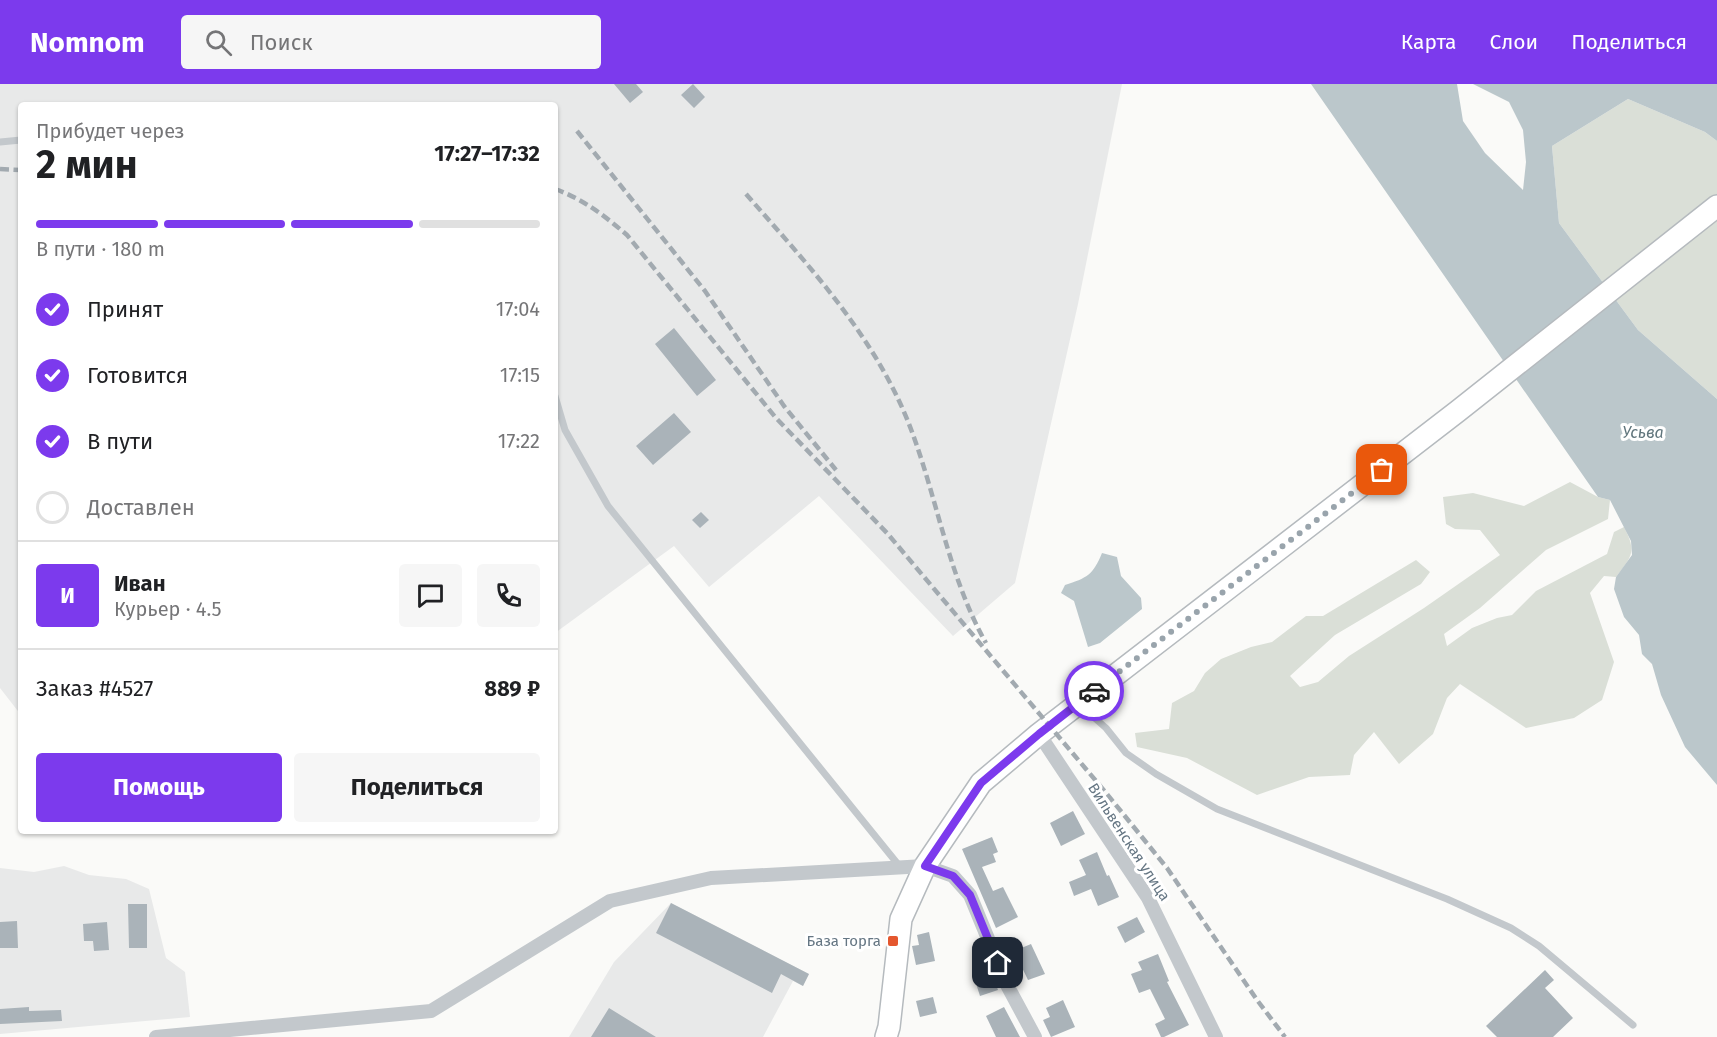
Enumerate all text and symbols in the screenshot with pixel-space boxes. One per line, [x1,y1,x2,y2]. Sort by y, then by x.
search box [181,15,601,69]
text: Nomnom [30,26,145,59]
icon: search [202,26,235,59]
text: Поиск [250,29,313,56]
text: Карта [1401,29,1457,55]
text: Слои [1490,29,1538,55]
text: Поделиться [1571,29,1687,55]
text: Прибудет через [36,119,185,143]
text: 17:27–17:32 [434,140,540,167]
text: 2 мин [36,142,138,188]
text: В пути · 180 m [36,237,165,261]
icon: check [36,293,69,326]
text: Принят [87,296,163,323]
text: 17:04 [496,297,540,321]
icon: check [36,359,69,392]
text: Готовится [87,362,188,389]
text: 17:15 [500,363,540,387]
water label: Усьва [1622,423,1664,442]
icon: check [36,425,69,458]
text: В пути [87,428,153,455]
text: 17:22 [498,429,540,453]
pin [1356,444,1407,495]
icon: bag [1365,453,1398,486]
text: Доставлен [87,494,195,521]
button: chat [399,564,462,627]
button: phone [477,564,540,627]
text: Иван [114,570,166,597]
text: И [60,582,75,609]
text: Курьер · 4.5 [114,597,221,621]
courier [1064,661,1124,721]
text: Заказ #4527 [36,675,153,702]
text: 889 ₽ [484,675,540,702]
icon: car [1078,675,1111,708]
button: Помощь [36,753,282,822]
button: Поделиться [294,753,540,822]
street label: Вильвенская улица [1084,780,1174,904]
place label: База торга [807,932,881,950]
marker: База торга [886,934,900,948]
pin [972,937,1023,988]
icon: home [981,946,1014,979]

